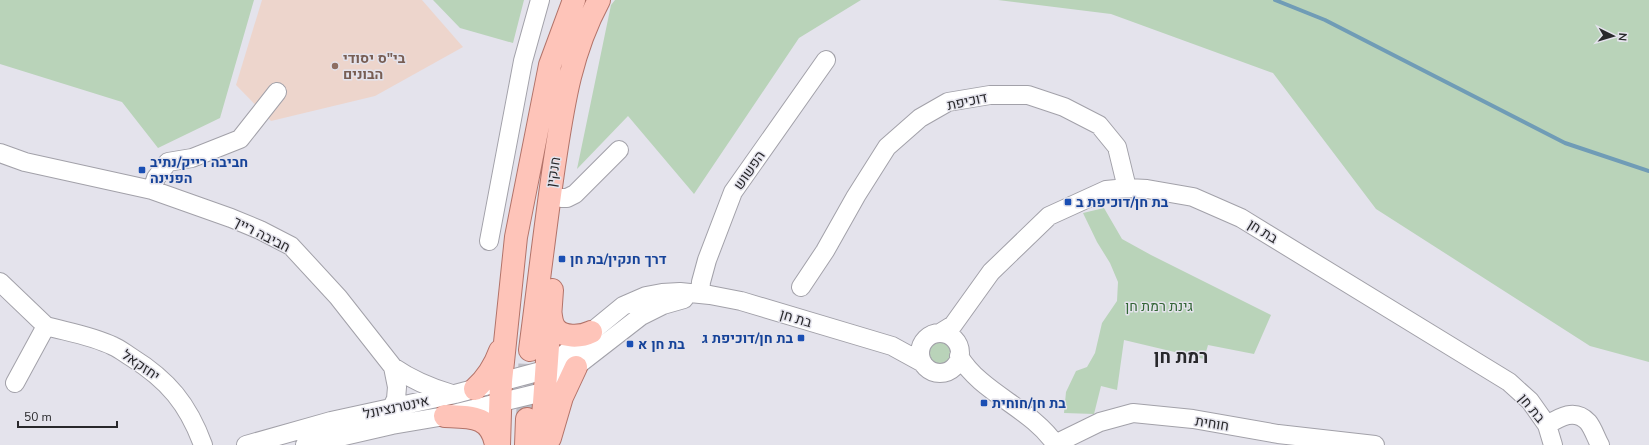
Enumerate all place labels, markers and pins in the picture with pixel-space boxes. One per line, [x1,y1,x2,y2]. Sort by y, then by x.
place label: בי"ס יסודי הבונים [343,49,406,84]
marker: בי"ס יסודי הבונים [330,61,340,71]
place label: חביבה רייק/נתיב הפנינה [150,153,248,188]
marker: חביבה רייק/נתיב הפנינה [137,165,147,175]
place label: בת חן/דוכיפת ב [1076,193,1169,212]
marker: בת חן/דוכיפת ב [1063,197,1073,207]
place label: דרך חנקין/בת חן [570,250,667,269]
marker: דרך חנקין/בת חן [557,254,567,264]
place label: בת חן/דוכיפת ג [702,329,793,348]
marker: בת חן/דוכיפת ג [796,333,806,343]
place label: בת חן א [638,335,685,354]
marker: בת חן א [625,339,635,349]
place label: בת חן/חוחית [992,394,1066,413]
marker: בת חן/חוחית [979,398,989,408]

